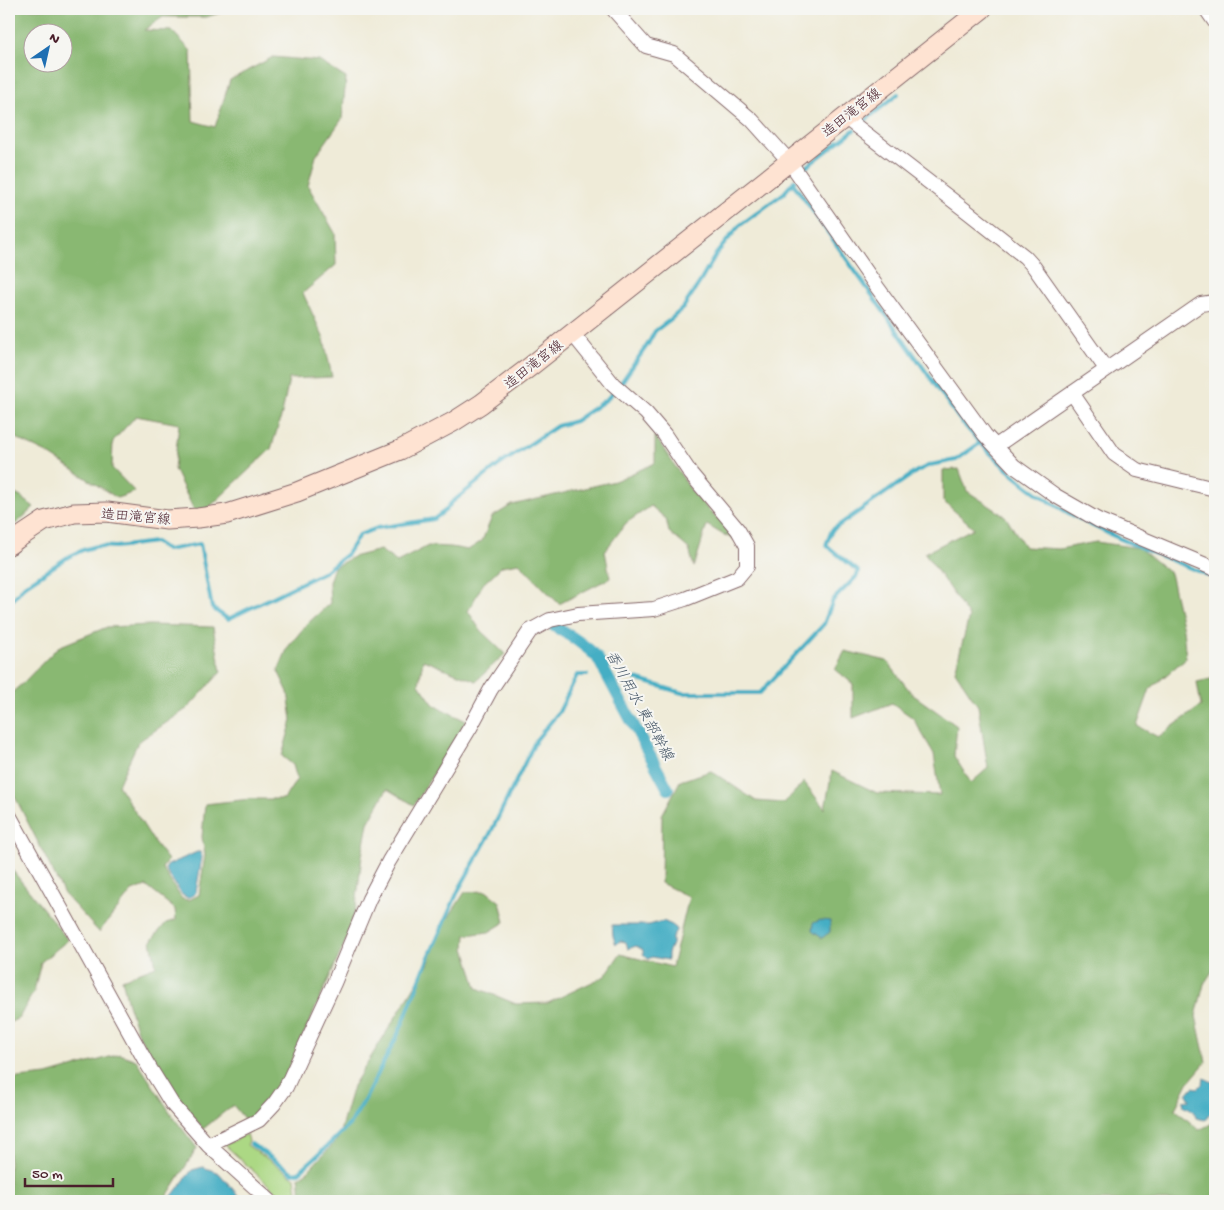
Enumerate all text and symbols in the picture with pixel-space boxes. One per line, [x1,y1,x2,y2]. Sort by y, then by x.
north arrow [22,22,72,72]
text: N [45,30,62,49]
street label: 造田滝宮線 [820,86,885,142]
street label: 造田滝宮線 [502,338,567,394]
street label: 造田滝宮線 [100,507,171,530]
water label: 香川用水 東部幹線 [600,647,677,765]
scale bar [25,1155,112,1187]
text: 50 m [32,1166,63,1184]

